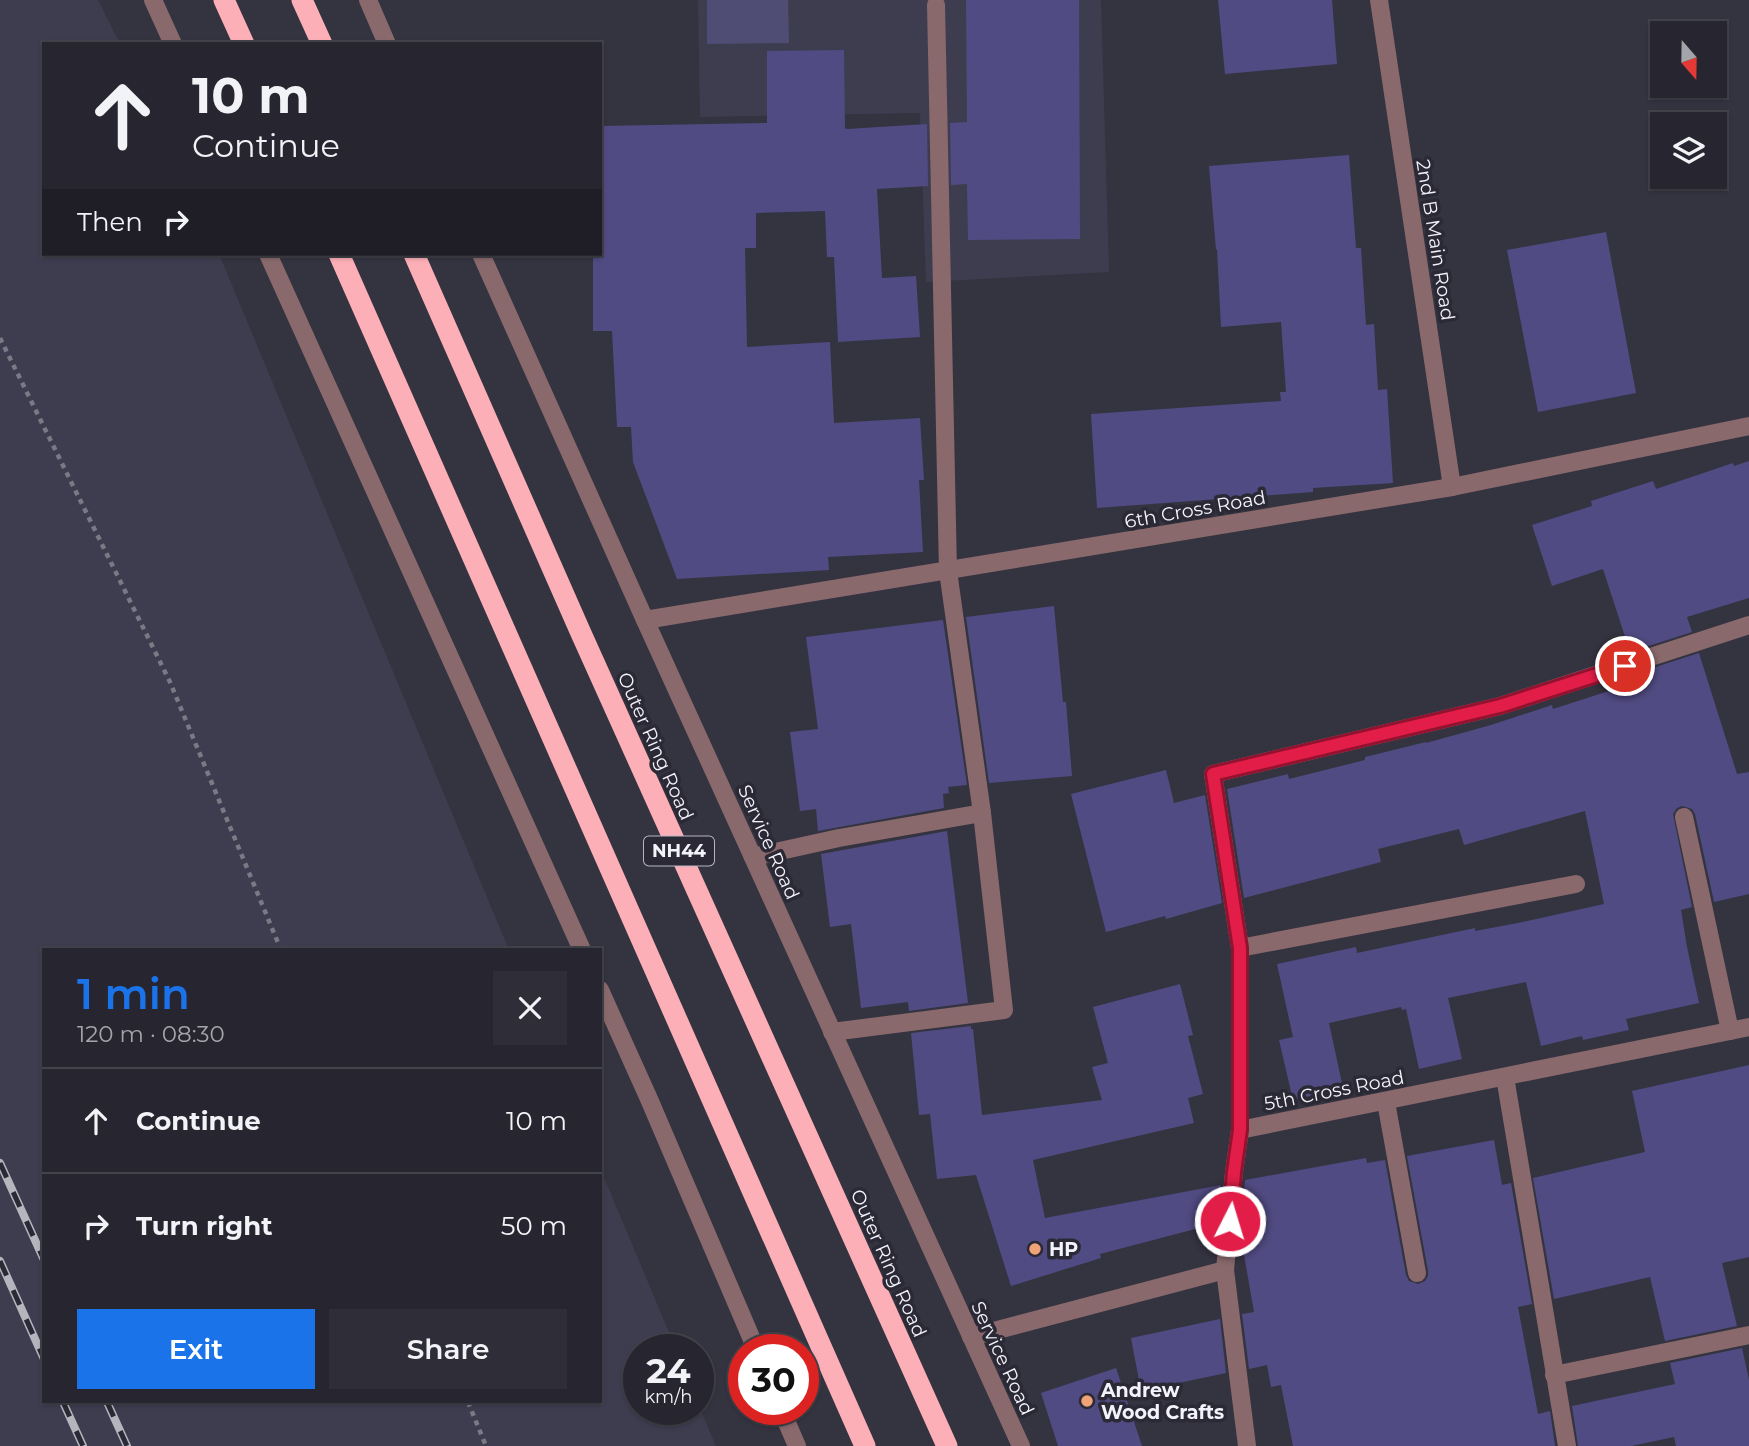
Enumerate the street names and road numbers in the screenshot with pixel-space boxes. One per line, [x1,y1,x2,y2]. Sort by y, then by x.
street label: 2nd B Main Road [1411,158,1460,322]
street label: 6th Cross Road [1123,486,1268,533]
street label: Outer Ring Road [613,669,698,824]
street label: Service Road [733,781,804,903]
road number: NH44 [644,836,714,866]
street label: 5th Cross Road [1262,1066,1406,1115]
street label: Outer Ring Road [846,1186,931,1341]
street label: Service Road [966,1298,1039,1419]

